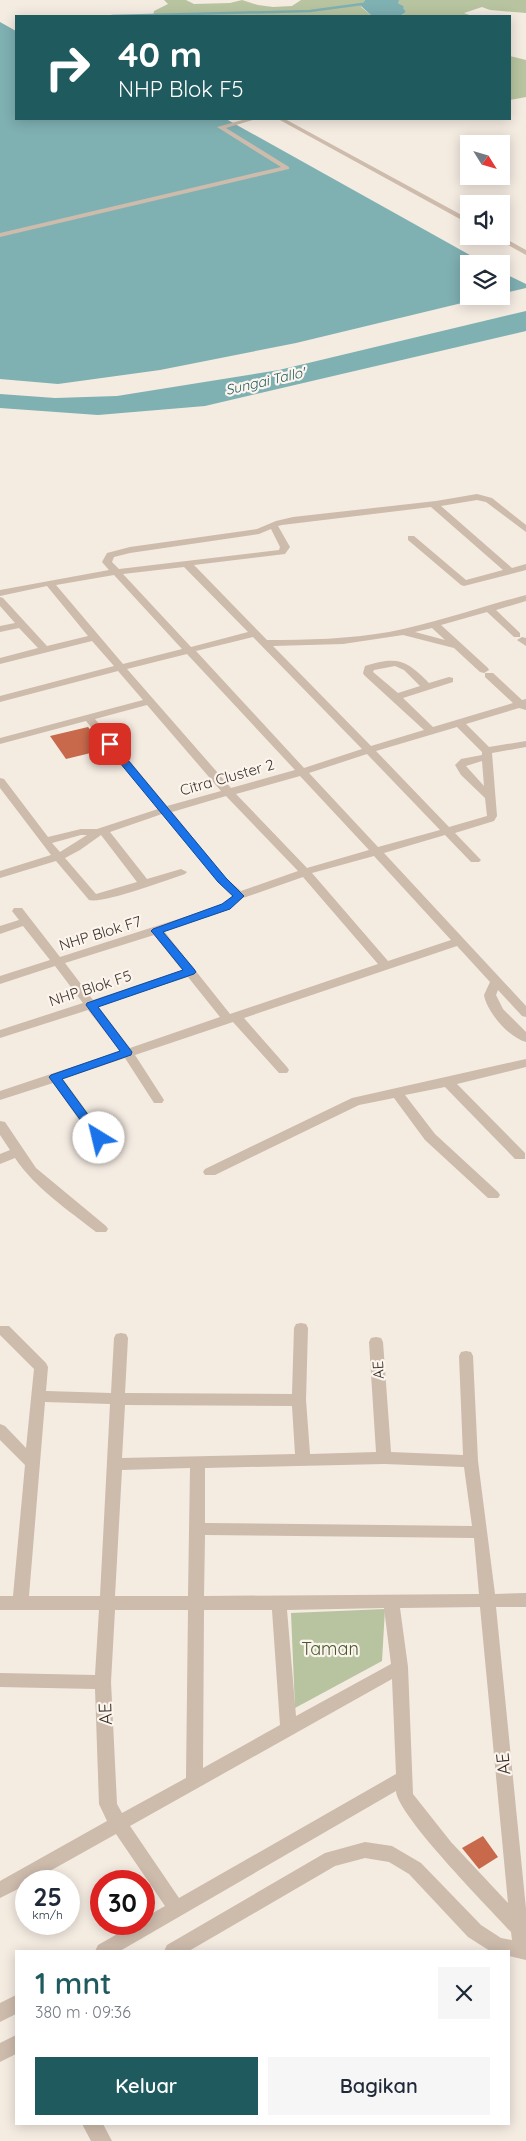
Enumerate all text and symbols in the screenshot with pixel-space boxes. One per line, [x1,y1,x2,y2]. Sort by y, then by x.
text: 40 m [118,32,202,76]
icon: right [35,35,100,100]
text: NHP Blok F5 [118,75,244,103]
north arrow [460,135,510,185]
map controls [460,135,510,305]
button: sound [460,195,510,245]
button: layers [460,255,510,305]
water label: Sungai Tallo' [224,363,309,399]
pin [89,723,131,765]
icon: arrive [96,730,124,758]
street label: Citra Cluster 2 [178,754,276,800]
street label: NHP Blok F7 [57,911,144,955]
street label: NHP Blok F5 [46,966,134,1010]
position arrow [72,1111,124,1163]
street label: AE [368,1360,388,1380]
park label: Taman [301,1637,359,1660]
street label: AE [93,1703,117,1725]
street label: AE [490,1752,516,1776]
speed limit sign: 30 [90,1870,155,1935]
text: 25 [33,1881,62,1912]
text: km/h [32,1907,63,1922]
text: 1 mnt [35,1964,112,2002]
button: close [438,1967,490,2019]
text: 380 m · 09:36 [35,2002,131,2022]
button: Keluar [35,2057,258,2115]
button: Bagikan [268,2057,490,2115]

